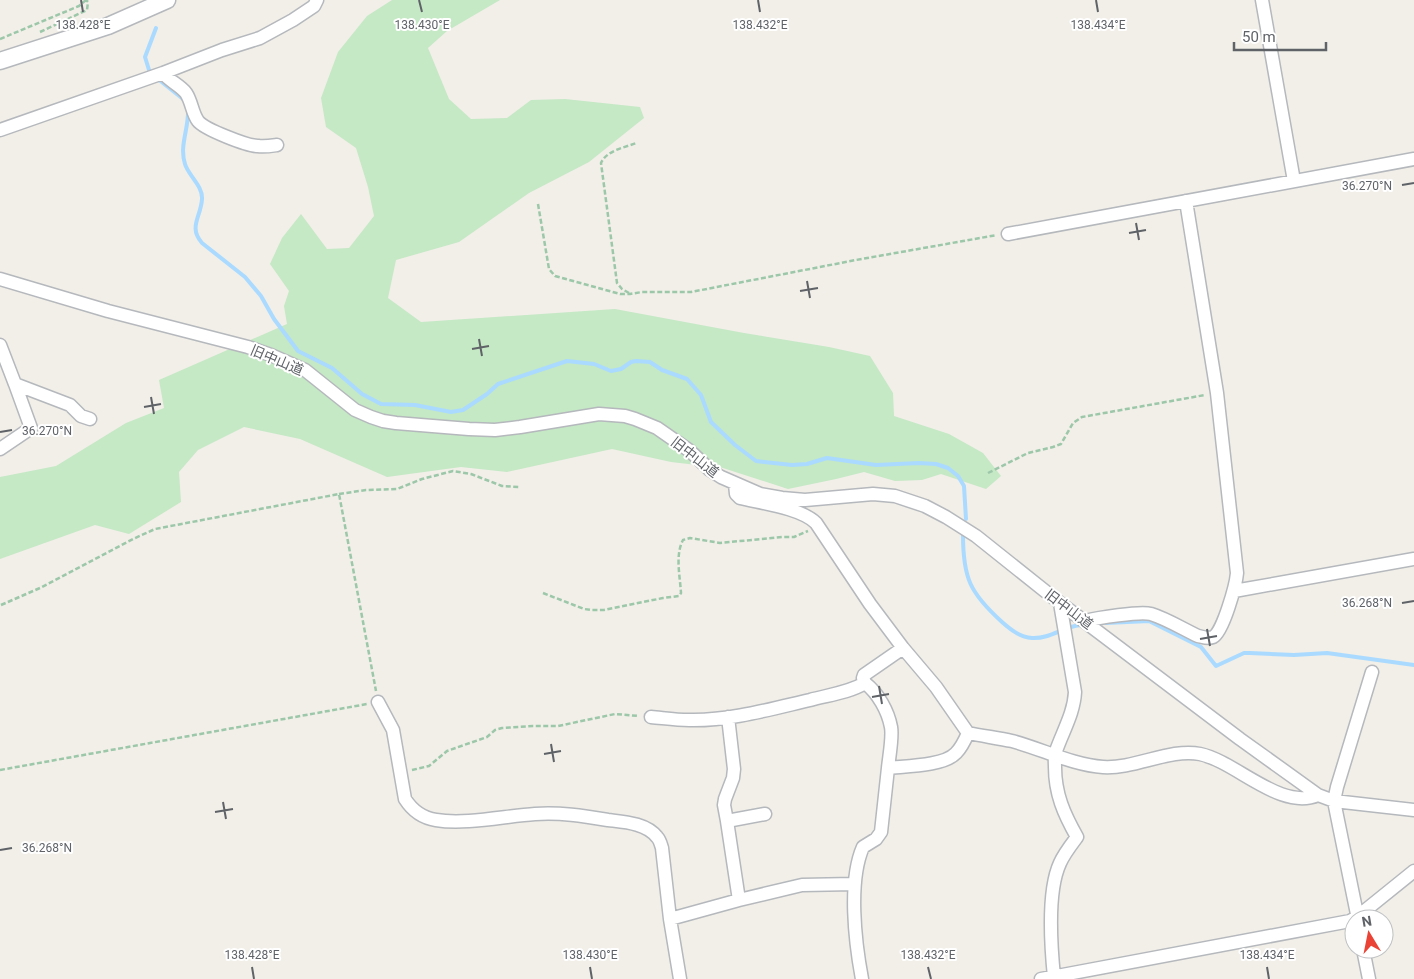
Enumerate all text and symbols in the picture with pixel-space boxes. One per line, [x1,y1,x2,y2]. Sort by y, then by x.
text: 138.428°E [56,18,111,32]
text: 138.430°E [395,18,450,32]
text: 138.432°E [733,18,788,32]
text: 138.434°E [1071,18,1126,32]
scale bar [1234,20,1326,52]
text: 50 m [1242,28,1276,46]
text: 36.270°N [1342,179,1392,193]
street label: 旧中山道 [248,342,306,378]
text: 36.270°N [22,424,72,438]
street label: 旧中山道 [668,433,722,481]
street label: 旧中山道 [1042,586,1096,632]
text: 36.268°N [1342,596,1392,610]
text: 36.268°N [22,841,72,855]
north arrow [1344,909,1394,959]
text: N [1360,912,1373,930]
text: 138.428°E [225,948,280,962]
text: 138.430°E [563,948,618,962]
text: 138.432°E [901,948,956,962]
text: 138.434°E [1240,948,1295,962]

